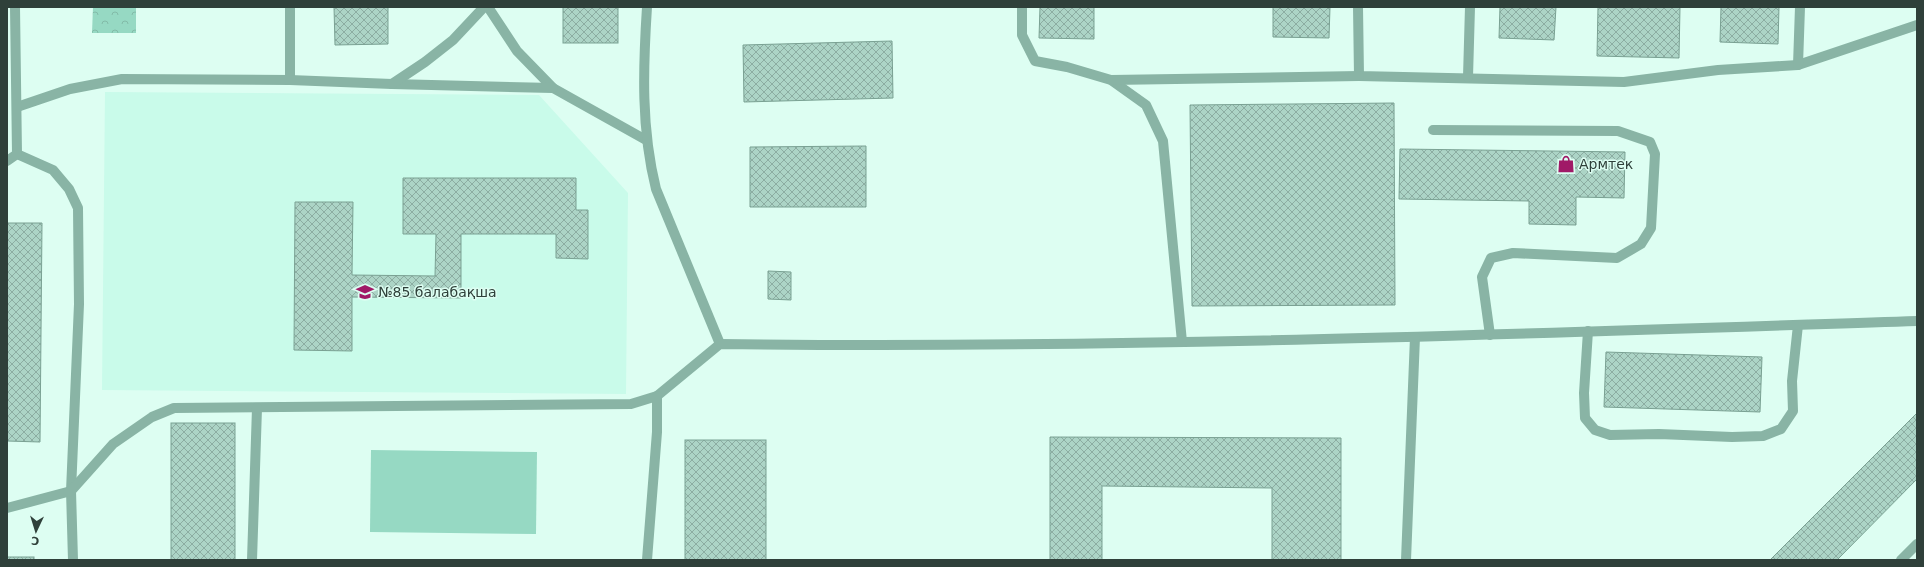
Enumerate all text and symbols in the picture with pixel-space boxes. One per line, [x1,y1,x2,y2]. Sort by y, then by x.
shop icon: Армтек [1556,154,1576,174]
place label: Армтек [1579,156,1633,172]
school or university icon: №85 балабақша [355,282,375,302]
place label: №85 балабақша [378,284,497,300]
north arrow [16,511,56,551]
text: С [31,534,40,547]

